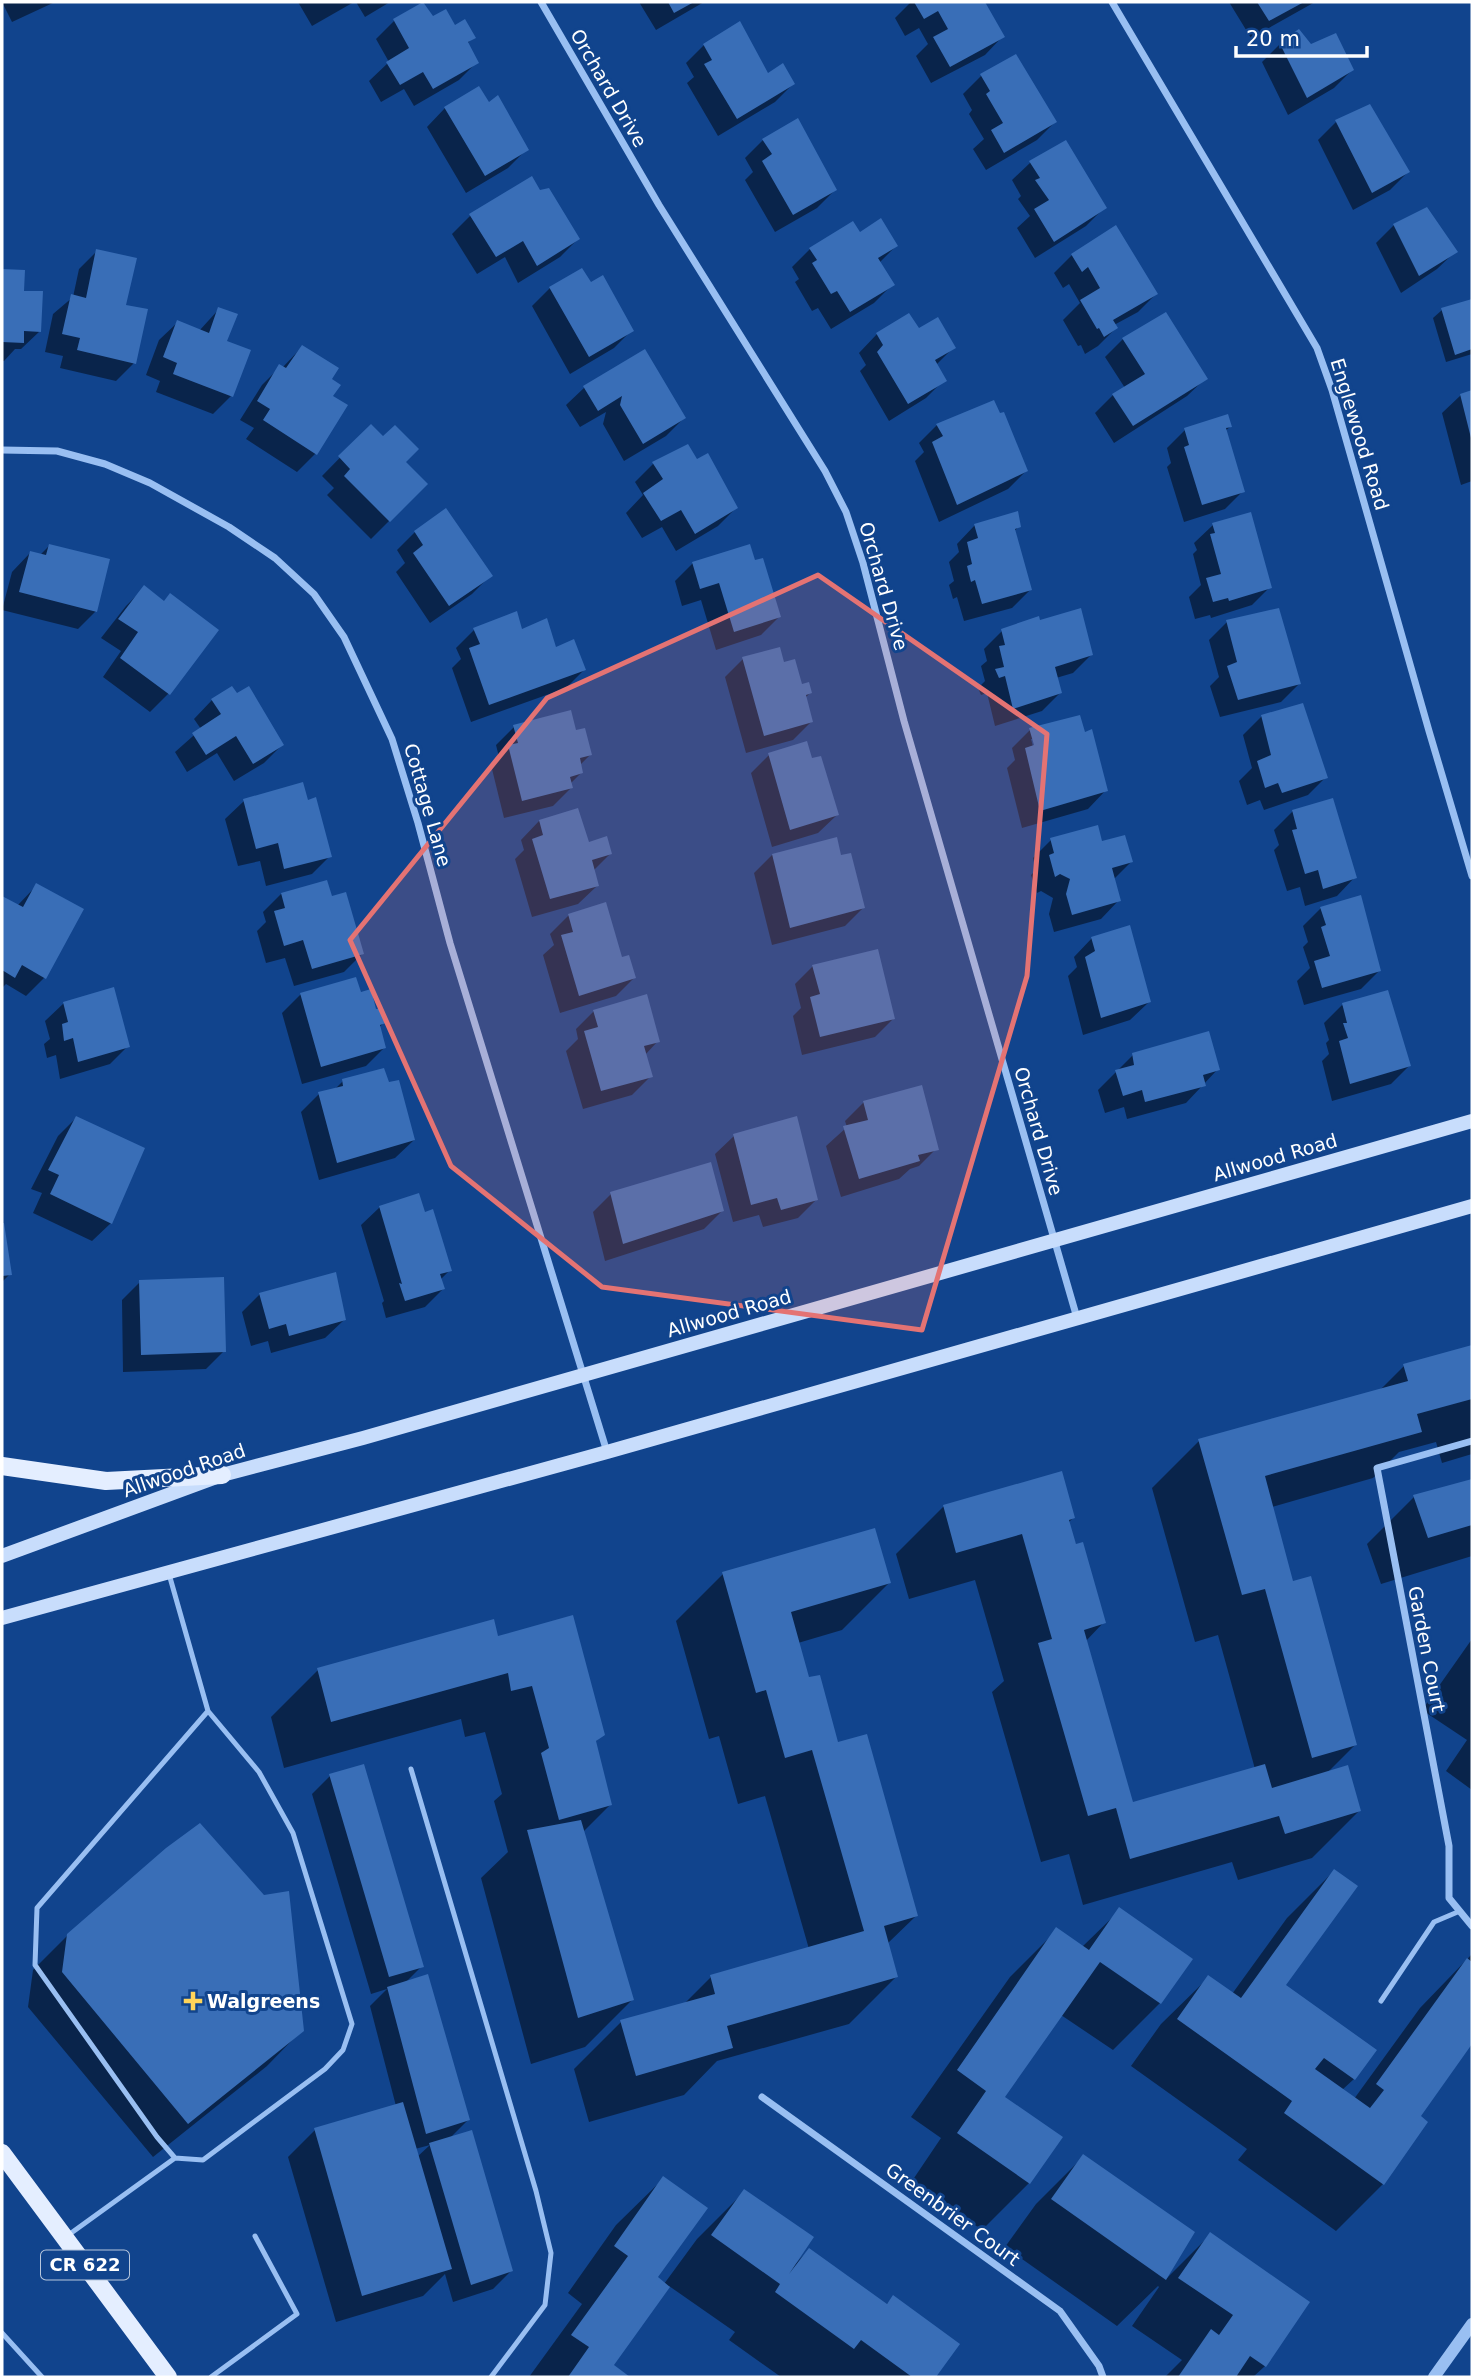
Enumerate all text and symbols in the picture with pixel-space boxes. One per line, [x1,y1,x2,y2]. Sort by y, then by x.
scale bar [1236,14,1367,58]
street label: Orchard Drive [566,25,652,151]
text: 20 m [1246,27,1300,51]
street label: Englewood Road [1326,355,1394,513]
street label: Orchard Drive [855,519,913,653]
street label: Cottage Lane [400,741,456,869]
street label: Orchard Drive [1010,1064,1068,1198]
street label: Allwood Road [1210,1129,1340,1185]
street label: Allwood Road [664,1285,794,1341]
street label: Allwood Road [120,1439,248,1501]
street label: Garden Court [1404,1584,1450,1714]
place label: Walgreens [207,1990,320,2012]
marker: Walgreens [185,1993,201,2009]
street label: Greenbrier Court [882,2158,1024,2270]
road number: CR 622 [41,2250,129,2280]

